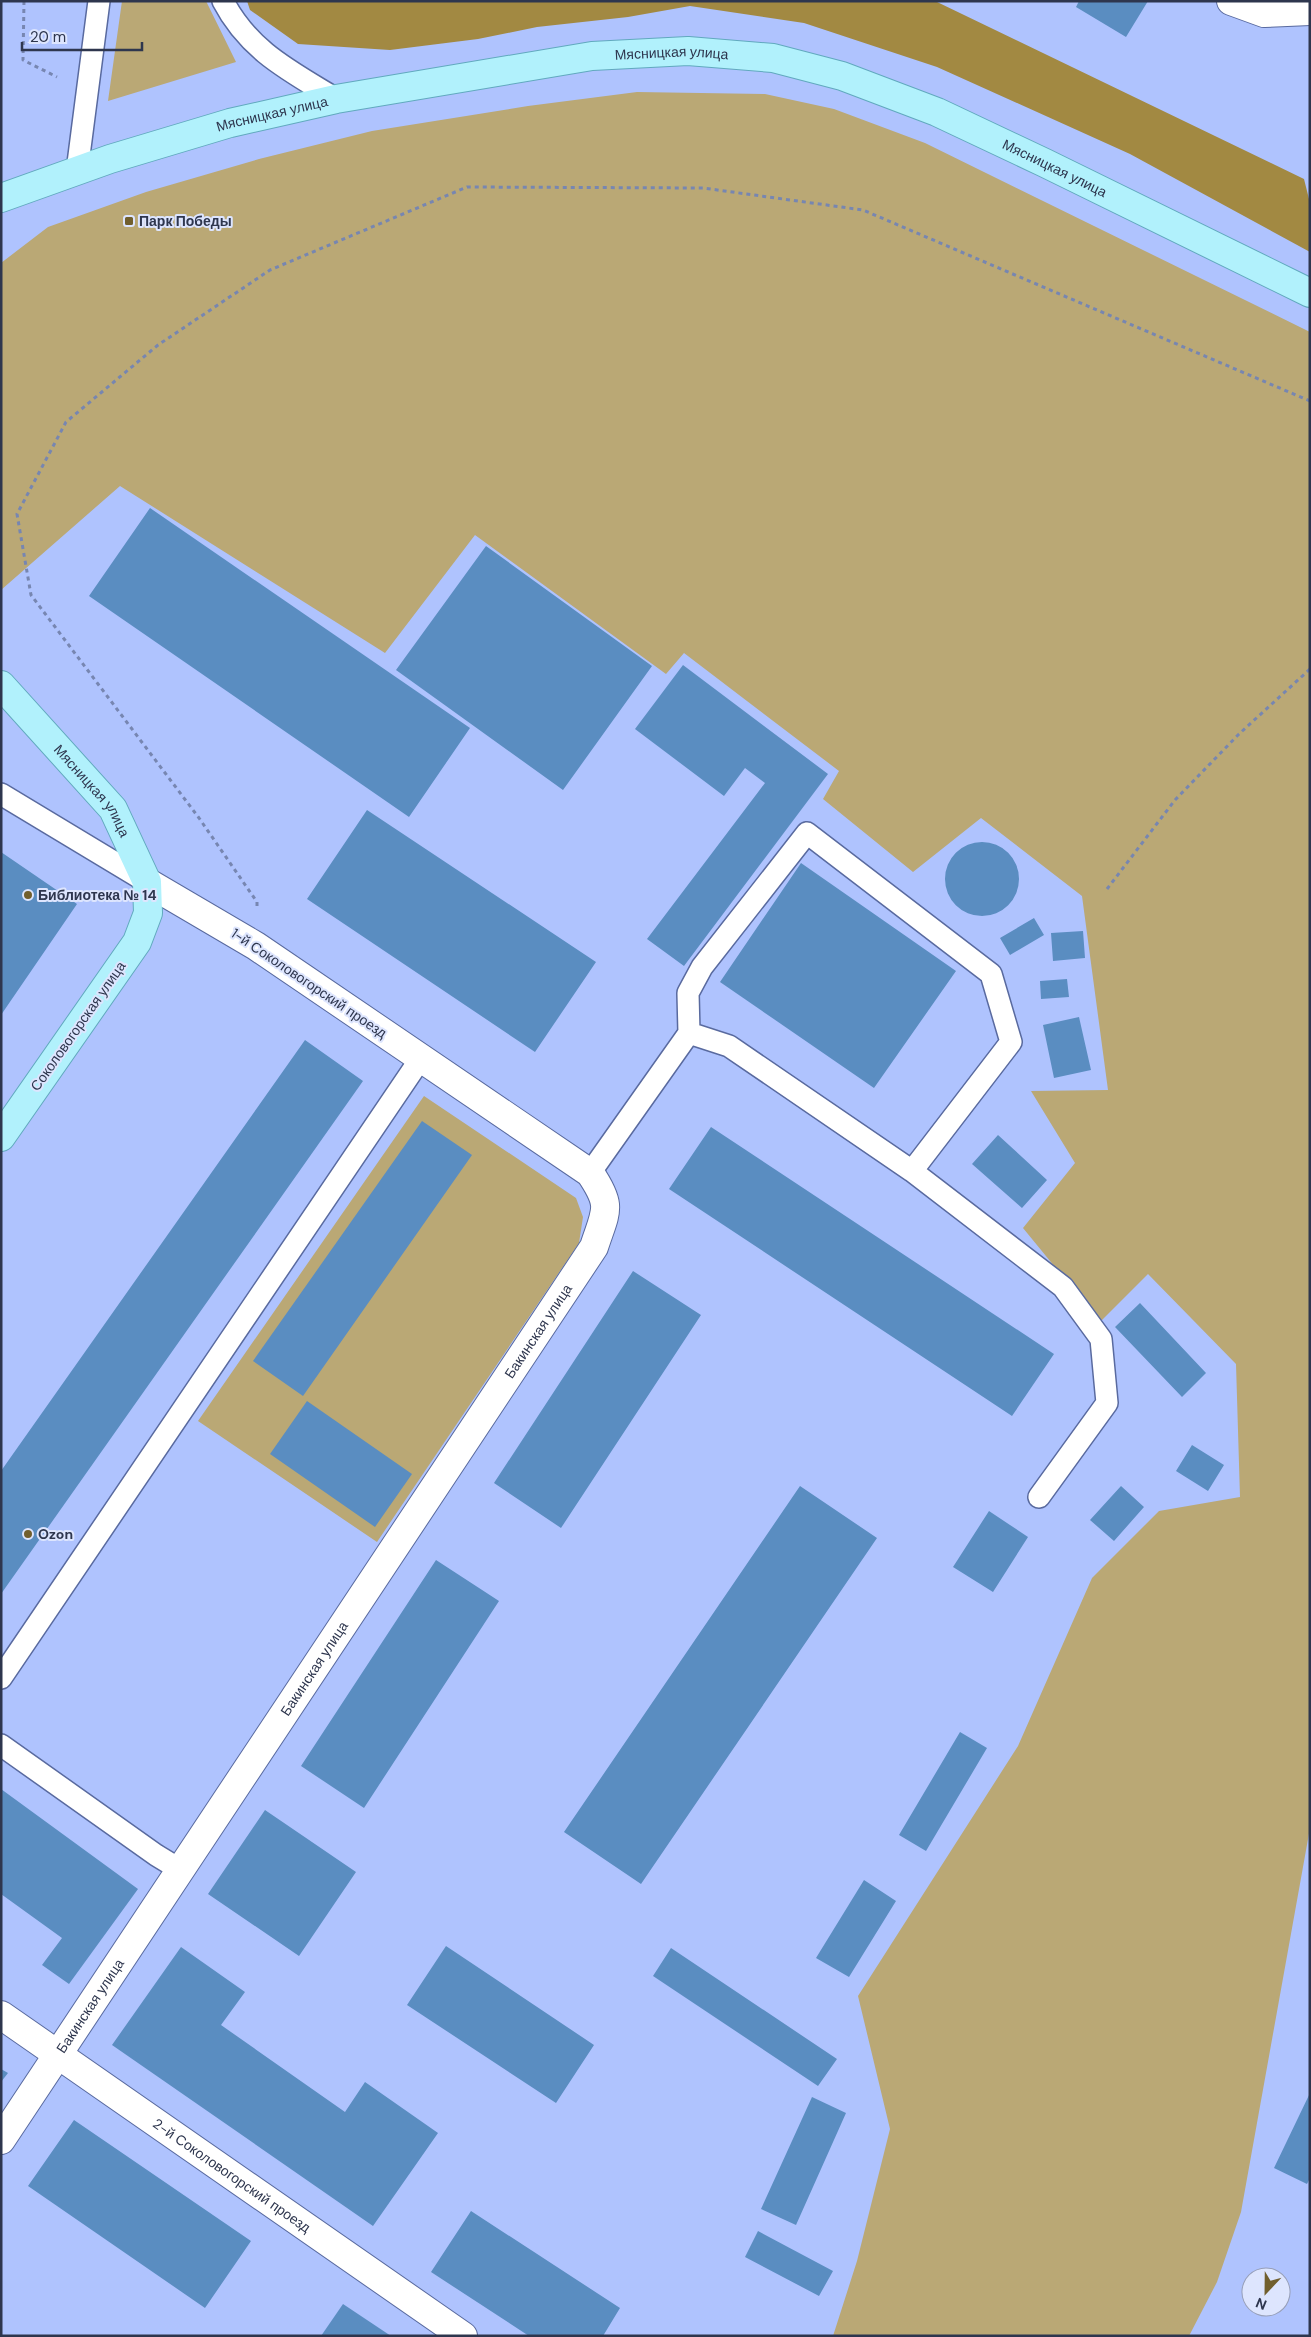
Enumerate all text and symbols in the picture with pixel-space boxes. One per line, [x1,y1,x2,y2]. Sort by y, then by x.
scale bar [22,20,142,52]
text: 20 m [30,27,66,47]
street label: Мясницкая улица [614,42,729,64]
street label: Мясницкая улица [214,92,330,136]
street label: Мясницкая улица [1000,135,1110,201]
place label: Парк Победы [139,212,232,230]
marker: Парк Победы [123,215,135,227]
street label: Мясницкая улица [50,741,134,840]
place label: Библиотека № 14 [38,886,157,904]
marker: Библиотека № 14 [22,889,34,901]
street label: 1-й Соколовогорский проезд [228,924,390,1042]
street label: Соколовогорская улица [26,957,130,1094]
street label: Бакинская улица [500,1280,576,1382]
place label: Ozon [38,1525,73,1543]
marker: Ozon [22,1528,34,1540]
street label: Бакинская улица [276,1618,352,1719]
street label: Бакинская улица [52,1955,128,2057]
street label: 2-й Соколовогорский проезд [149,2114,314,2236]
north arrow [1241,2267,1291,2317]
text: N [1253,2294,1269,2314]

